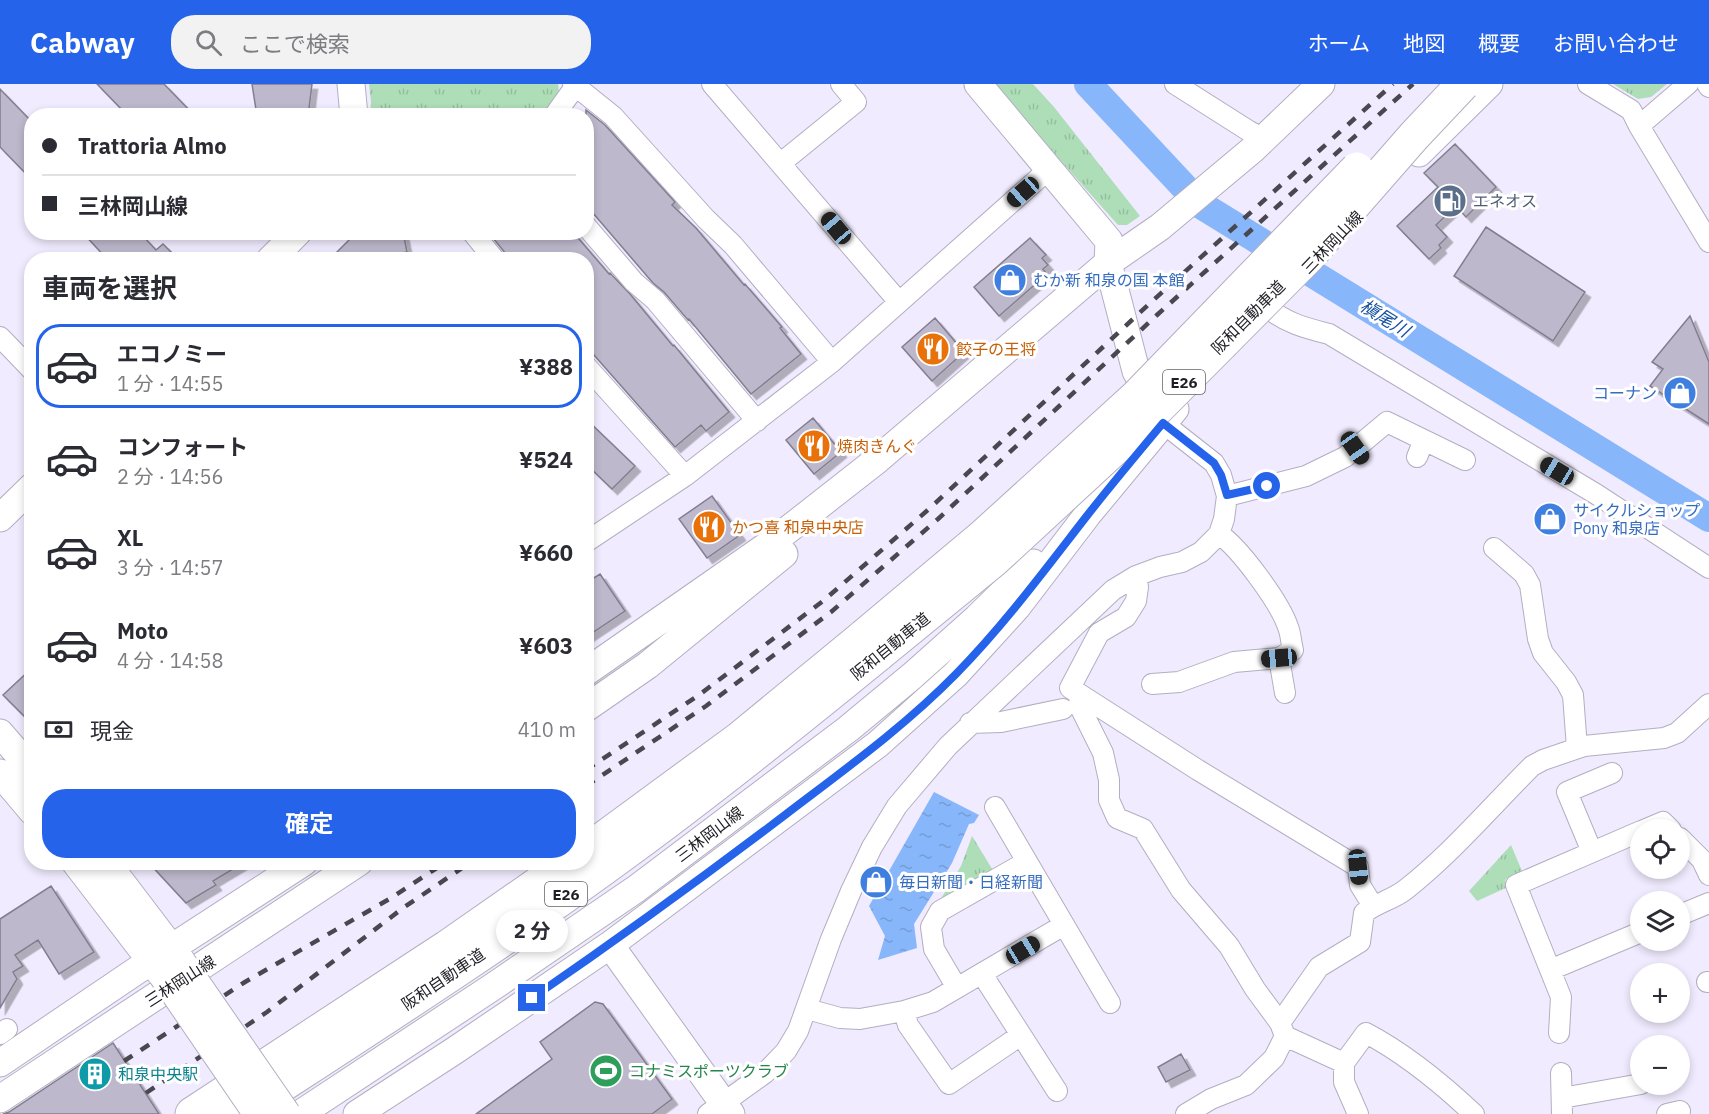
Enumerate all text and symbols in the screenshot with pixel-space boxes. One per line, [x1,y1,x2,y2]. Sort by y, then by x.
search box [171,15,591,69]
text: Cabway [30,24,135,61]
icon: search [192,26,225,59]
text: ここで検索 [240,29,350,58]
text: ホーム [1308,29,1370,57]
text: 地図 [1403,29,1445,57]
text: 概要 [1478,29,1520,57]
text: お問い合わせ [1553,29,1679,57]
text: Trattoria Almo [78,131,227,160]
car [1004,173,1042,211]
fuel station icon: エネオス [1432,183,1468,219]
text: 三林岡山線 [78,191,188,220]
place label: エネオス [1473,191,1537,211]
street label: 三林岡山線 [1297,206,1367,278]
car [818,208,854,248]
shop icon: むか新 和泉の国 本館 [992,262,1028,298]
text: 車両を選択 [42,270,177,305]
place label: むか新 和泉の国 本館 [1033,270,1185,290]
street label: 阪和自動車道 [1207,276,1289,358]
water label: 槇尾川 [1356,294,1416,343]
restaurant icon: 餃子の王将 [915,331,951,367]
icon: car [45,339,99,393]
text: エコノミー [117,339,227,368]
place label: 餃子の王将 [956,339,1036,359]
text: ¥388 [519,352,573,381]
text: 1 分 · 14:55 [117,370,224,397]
road number: E26 [1163,370,1205,394]
shop icon: コーナン [1662,375,1698,411]
place label: コーナン [1593,383,1657,403]
restaurant icon: 焼肉きんぐ [796,428,832,464]
car [1337,428,1373,468]
icon: car [45,432,99,486]
text: コンフォート [117,432,248,461]
place label: 焼肉きんぐ [837,436,917,456]
text: ¥524 [519,445,573,474]
car [1537,454,1577,488]
text: 2 分 · 14:56 [117,463,224,490]
route start [1253,472,1280,499]
place label: サイクルショップ Pony 和泉店 [1573,500,1700,538]
shop icon: サイクルショップ Pony 和泉店 [1532,501,1568,537]
restaurant icon: かつ喜 和泉中央店 [691,509,727,545]
place label: かつ喜 和泉中央店 [732,517,864,537]
text: XL [117,523,143,552]
icon: car [45,525,99,579]
text: ¥660 [519,538,573,567]
text: 3 分 · 14:57 [117,554,224,581]
street label: 阪和自動車道 [846,608,934,684]
text: Moto [117,616,168,645]
icon: car [45,618,99,672]
text: ¥603 [519,631,573,660]
text: 4 分 · 14:58 [117,647,224,674]
car [1260,647,1298,669]
icon: cash [42,713,75,746]
text: 現金 [90,716,134,745]
text: 410 m [518,716,576,743]
button: 確定 [42,789,576,858]
street label: 三林岡山線 [671,802,747,866]
map controls [1630,819,1690,1095]
button: locate [1630,819,1690,879]
car [1347,848,1369,886]
shop icon: 毎日新聞・日経新聞 [858,864,894,900]
place label: 毎日新聞・日経新聞 [899,872,1043,892]
road number: E26 [545,882,587,906]
button: layers [1630,891,1690,951]
callout: 2 分 [496,911,568,953]
text: 2 分 [514,917,550,944]
car [1003,933,1043,967]
street label: 阪和自動車道 [398,944,488,1014]
street label: 三林岡山線 [141,951,219,1011]
button: + [1630,963,1690,1023]
route end [518,984,545,1011]
button: − [1630,1035,1690,1095]
sports icon: コナミスポーツクラブ [588,1053,624,1089]
building icon: 和泉中央駅 [77,1056,113,1092]
place label: コナミスポーツクラブ [629,1061,789,1081]
place label: 和泉中央駅 [118,1064,198,1084]

